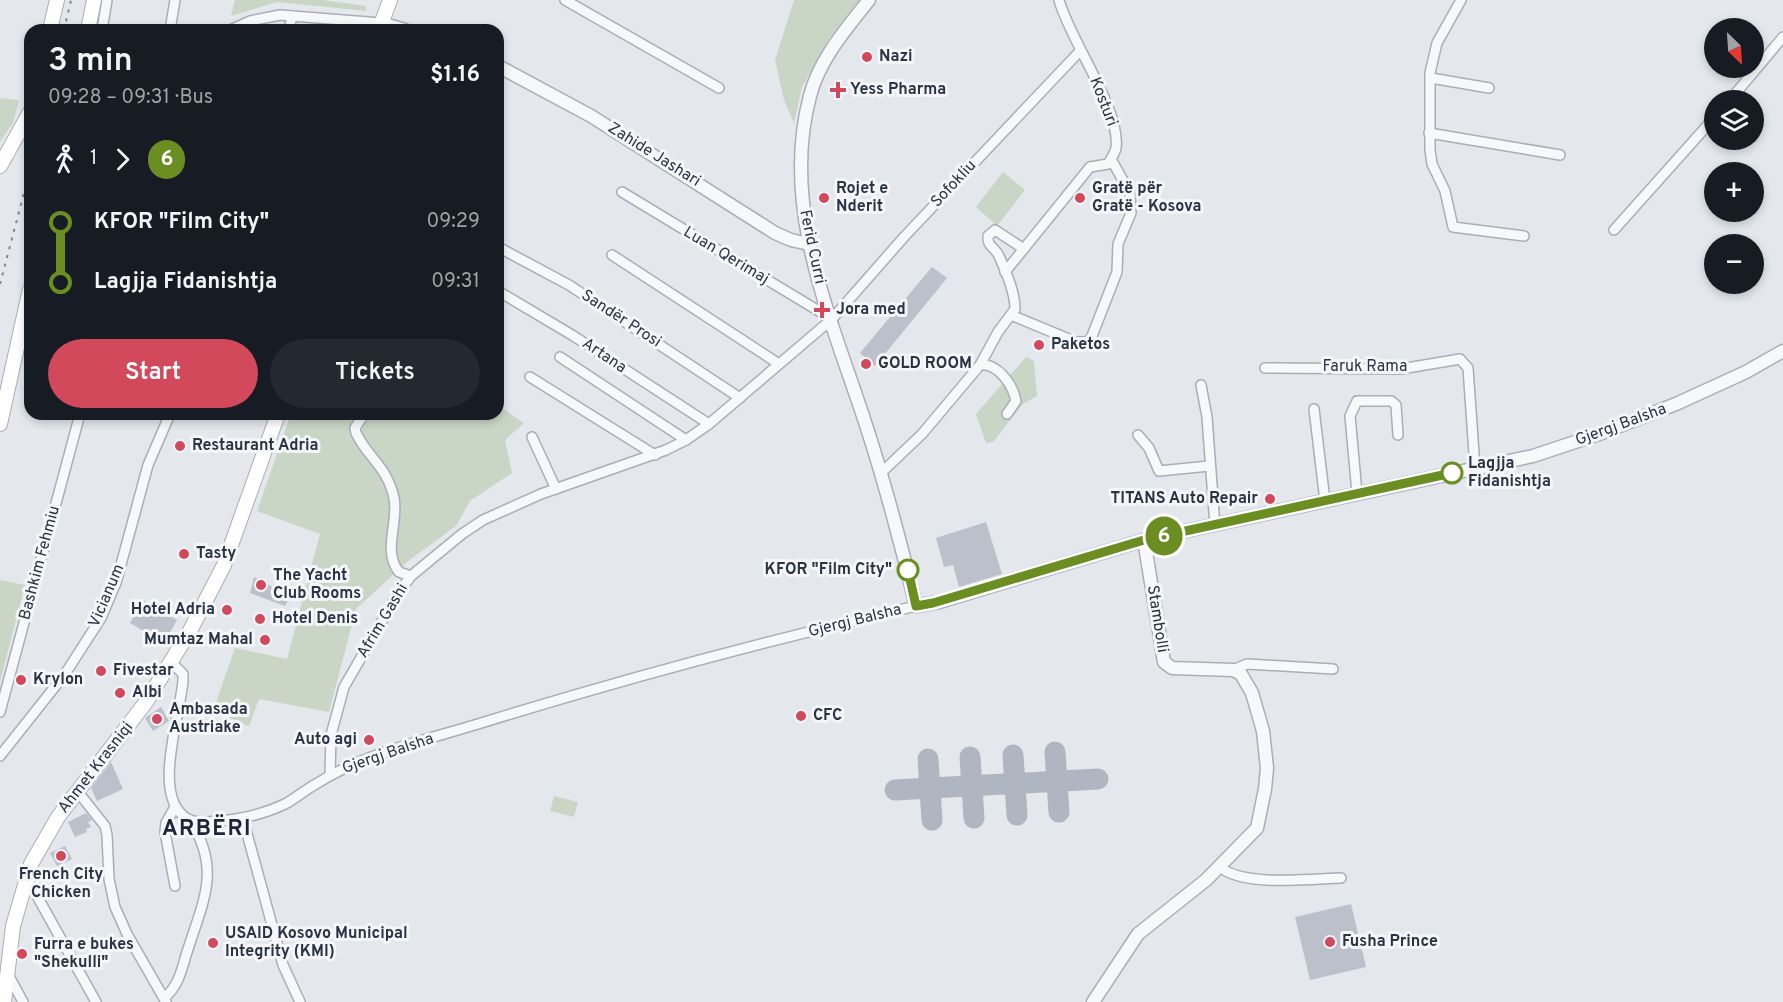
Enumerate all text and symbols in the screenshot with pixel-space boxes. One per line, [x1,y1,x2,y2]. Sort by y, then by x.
north arrow [1704,18,1764,78]
map controls [1704,18,1764,294]
text: 3 min [48,41,133,83]
place label: Nazi [879,47,913,67]
marker: Nazi [860,50,874,64]
text: $1.16 [430,62,480,89]
street label: Kosturi [1084,74,1122,130]
place label: Yess Pharma [850,80,946,100]
marker: Yess Pharma [831,83,845,97]
text: 09:28 – 09:31 · Bus [48,85,213,111]
button: layers [1704,90,1764,150]
street label: Zahide Jashari [604,118,704,192]
icon: walk [48,143,81,176]
icon: forward [106,143,139,176]
text: 1 [90,146,97,172]
text: 6 [160,146,173,173]
street label: Sofokliu [927,156,981,212]
button: + [1704,162,1764,222]
place label: Rojet e Nderit [836,179,888,217]
place label: Gratë për Gratë - Kosova [1092,179,1202,217]
marker: Rojet e Nderit [817,191,831,205]
marker: Gratë për Gratë - Kosova [1073,191,1087,205]
street label: Ferid Curri [794,208,830,286]
text: KFOR "Film City" [94,209,269,236]
text: 09:29 [427,209,480,235]
street label: Luan Qerimaj [679,223,773,289]
button: − [1704,234,1764,294]
text: Lagjja Fidanishtja [94,269,277,296]
text: 09:31 [431,269,480,295]
street label: Sandër Prosi [577,286,665,352]
place label: Jora med [836,300,906,320]
marker: Jora med [813,301,831,319]
street label: Artana [578,334,630,378]
place label: Paketos [1051,335,1110,355]
marker: Paketos [1032,338,1046,352]
button: Start [48,339,258,408]
button: Tickets [270,339,480,408]
place label: GOLD ROOM [878,354,972,374]
marker: GOLD ROOM [859,357,873,371]
street label: Faruk Rama [1323,357,1407,377]
street label: Gjergj Balsha [1573,399,1669,451]
place label: Restaurant Adria [192,436,318,456]
marker: Restaurant Adria [173,439,187,453]
place label: Lagjja Fidanishtja [1468,454,1551,492]
marker: Lagjja Fidanishtja [1441,462,1463,484]
place label: TITANS Auto Repair [1111,489,1258,509]
marker: TITANS Auto Repair [1263,492,1277,506]
street label: Bashkim Fehmiu [15,504,65,622]
line badge: 6 [1144,516,1184,556]
text: 6 [1158,523,1170,550]
place label: Tasty [196,544,236,564]
marker: Tasty [177,547,191,561]
marker: KFOR "Film City" [897,559,919,581]
place label: KFOR "Film City" [765,560,892,580]
street label: Vicianum [85,561,129,631]
place label: The Yacht Club Rooms [273,566,361,604]
marker: The Yacht Club Rooms [254,578,268,592]
street label: Afrim Gashi [353,580,413,662]
street label: Stambolli [1142,584,1172,654]
place label: Hotel Adria [131,600,215,620]
street label: Gjergj Balsha [806,600,904,642]
marker: Hotel Adria [220,603,234,617]
place label: Hotel Denis [272,609,358,629]
marker: Hotel Denis [253,612,267,626]
place label: Mumtaz Mahal [144,630,253,650]
marker: Mumtaz Mahal [258,633,272,647]
place label: Fivestar [113,661,174,681]
marker: Fivestar [94,664,108,678]
place label: Krylon [33,670,83,690]
marker: Krylon [14,673,28,687]
place label: Albi [132,683,162,703]
marker: Albi [113,686,127,700]
place label: Ambasada Austriake [169,700,248,738]
place label: CFC [813,706,842,726]
marker: CFC [794,709,808,723]
marker: Ambasada Austriake [150,712,164,726]
street label: Ahmet Krasniqi [54,718,138,818]
street label: Gjergj Balsha [340,729,436,779]
place label: Auto agi [294,730,357,750]
marker: Auto agi [362,733,376,747]
district label: ARBËRI [162,814,252,843]
marker: French City Chicken [54,849,68,863]
place label: French City Chicken [19,865,103,903]
place label: USAID Kosovo Municipal Integrity (KMI) [225,924,408,962]
place label: Fusha Prince [1342,932,1438,952]
place label: Furra e bukes "Shekulli" [34,935,134,973]
marker: Fusha Prince [1323,935,1337,949]
marker: USAID Kosovo Municipal Integrity (KMI) [206,936,220,950]
marker: Furra e bukes "Shekulli" [15,947,29,961]

